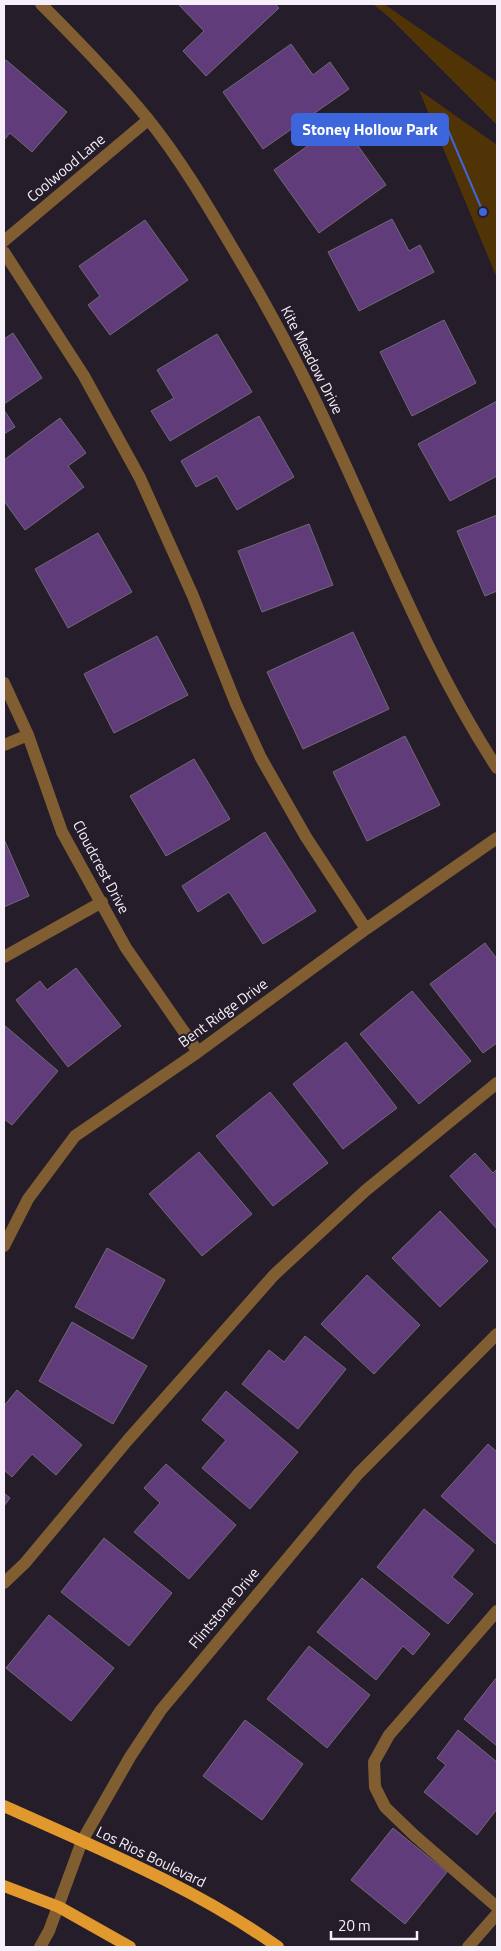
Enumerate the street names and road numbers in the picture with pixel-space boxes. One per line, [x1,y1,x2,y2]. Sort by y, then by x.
street label: Coolwood Lane [21,128,110,207]
street label: Kite Meadow Drive [275,302,350,418]
street label: Cloudcrest Drive [67,816,136,918]
street label: Bent Ridge Drive [173,972,272,1053]
street label: Flintstone Drive [183,1562,265,1653]
street label: Los Rios Boulevard [92,1820,210,1893]

